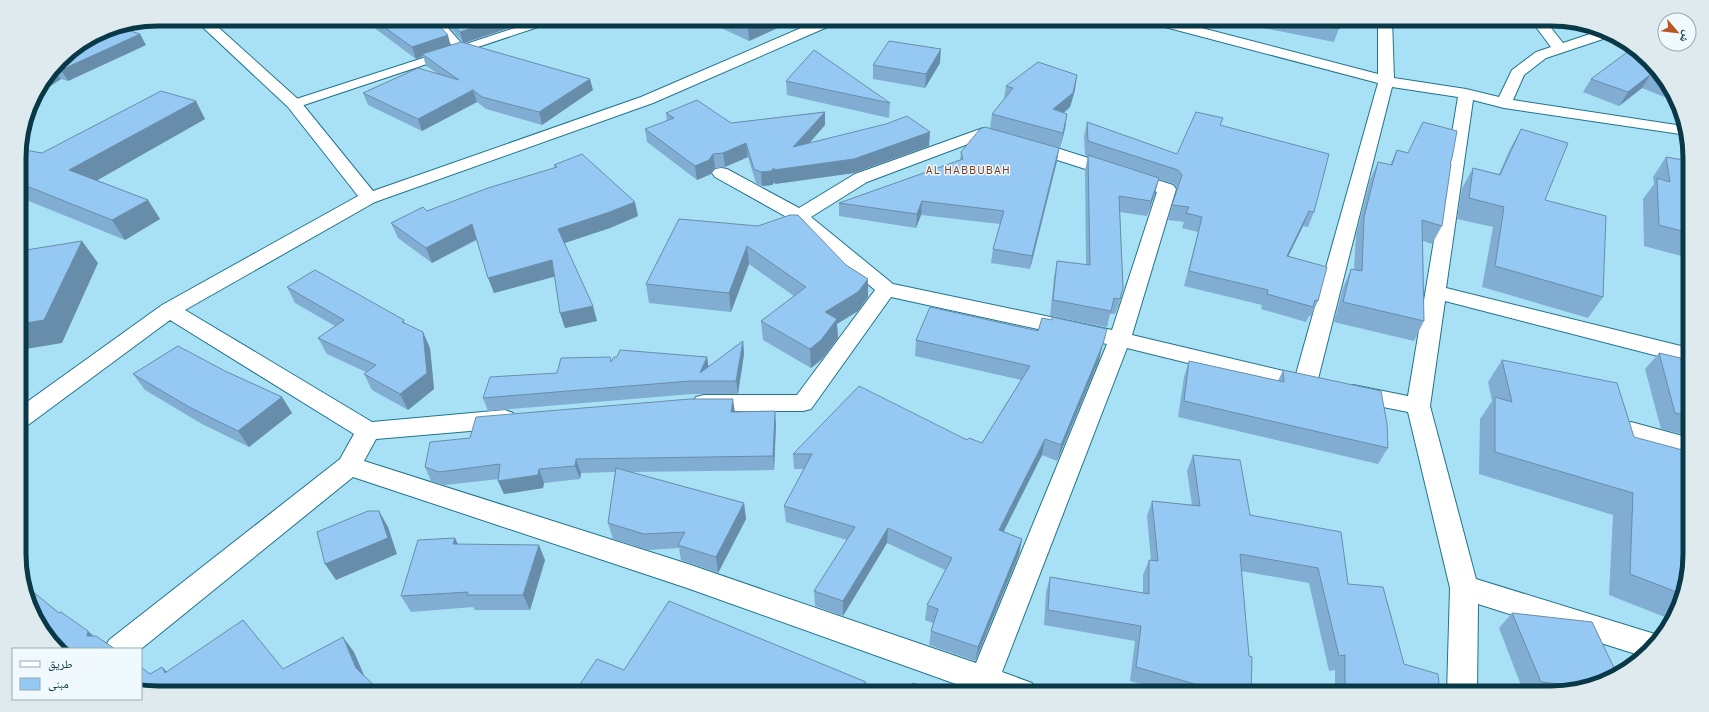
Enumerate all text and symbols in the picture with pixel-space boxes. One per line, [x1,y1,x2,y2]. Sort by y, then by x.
north arrow [1657,12,1697,52]
text: ش [1676,28,1694,45]
district label: AL HABBUBAH [925,164,1011,178]
legend [12,648,142,700]
text: طريق [48,657,73,673]
text: مبنى [48,677,69,693]

